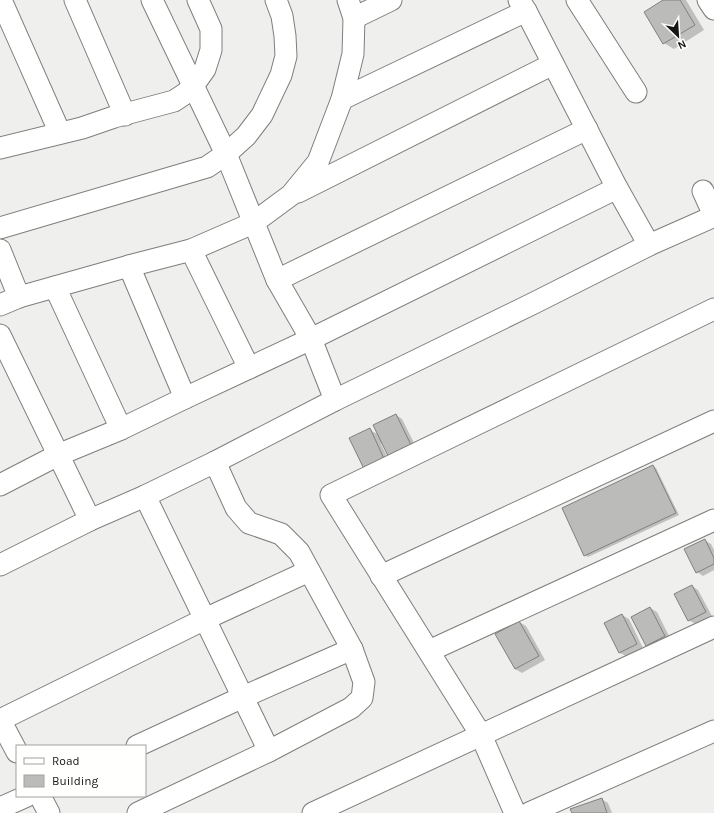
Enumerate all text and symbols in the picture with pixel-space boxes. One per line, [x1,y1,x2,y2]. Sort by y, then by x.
north arrow [658,16,698,56]
text: N [676,37,688,52]
legend [16,745,146,797]
text: Road [52,754,80,768]
text: Building [52,774,99,788]

